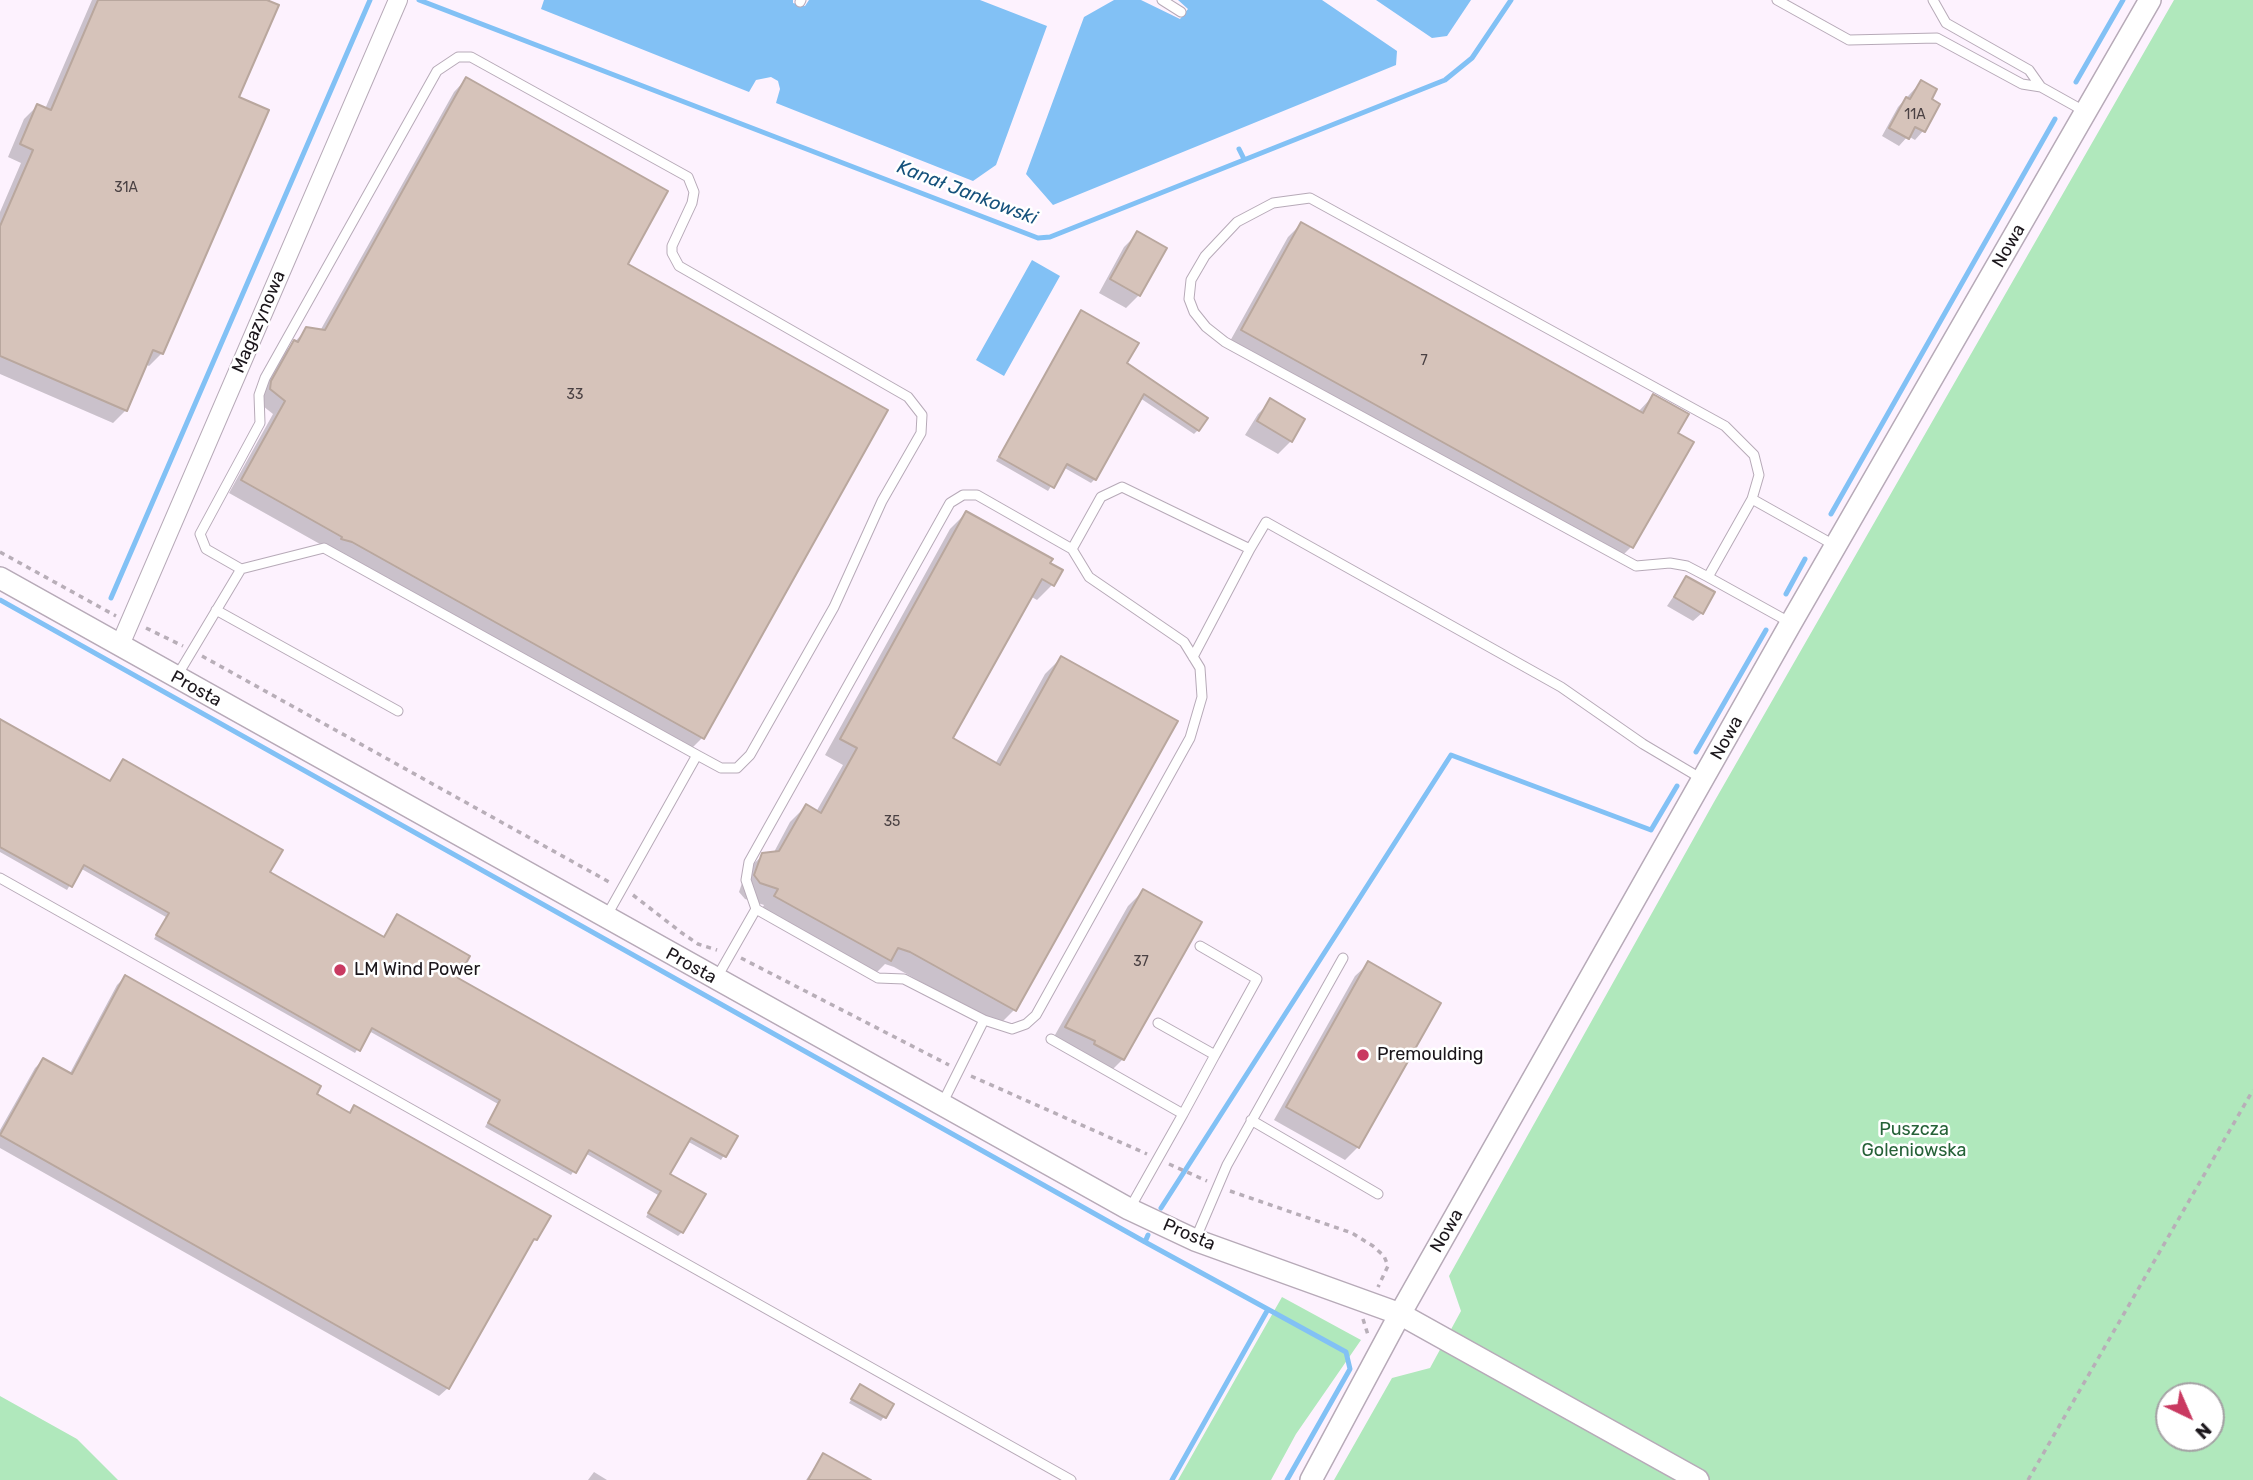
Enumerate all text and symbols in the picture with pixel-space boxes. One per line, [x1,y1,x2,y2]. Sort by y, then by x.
house number: 11A [1904,107,1926,123]
water label: Kanał Jankowski [894,156,1040,230]
house number: 31A [114,180,138,196]
street label: Nowa [1988,220,2030,272]
street label: Magazynowa [228,268,290,376]
house number: 7 [1420,353,1428,369]
house number: 33 [567,387,583,403]
street label: Prosta [167,666,225,712]
street label: Nowa [1706,712,1748,764]
house number: 35 [884,814,900,830]
street label: Prosta [662,943,720,989]
house number: 37 [1133,954,1149,970]
place label: LM Wind Power [354,959,480,981]
marker: LM Wind Power [332,962,348,978]
place label: Premoulding [1377,1044,1484,1066]
marker: Premoulding [1355,1047,1371,1063]
park label: Puszcza Goleniowska [1862,1119,1966,1162]
street label: Nowa [1426,1205,1468,1257]
street label: Prosta [1160,1214,1218,1256]
north arrow [2155,1382,2225,1452]
text: N [2191,1418,2216,1444]

